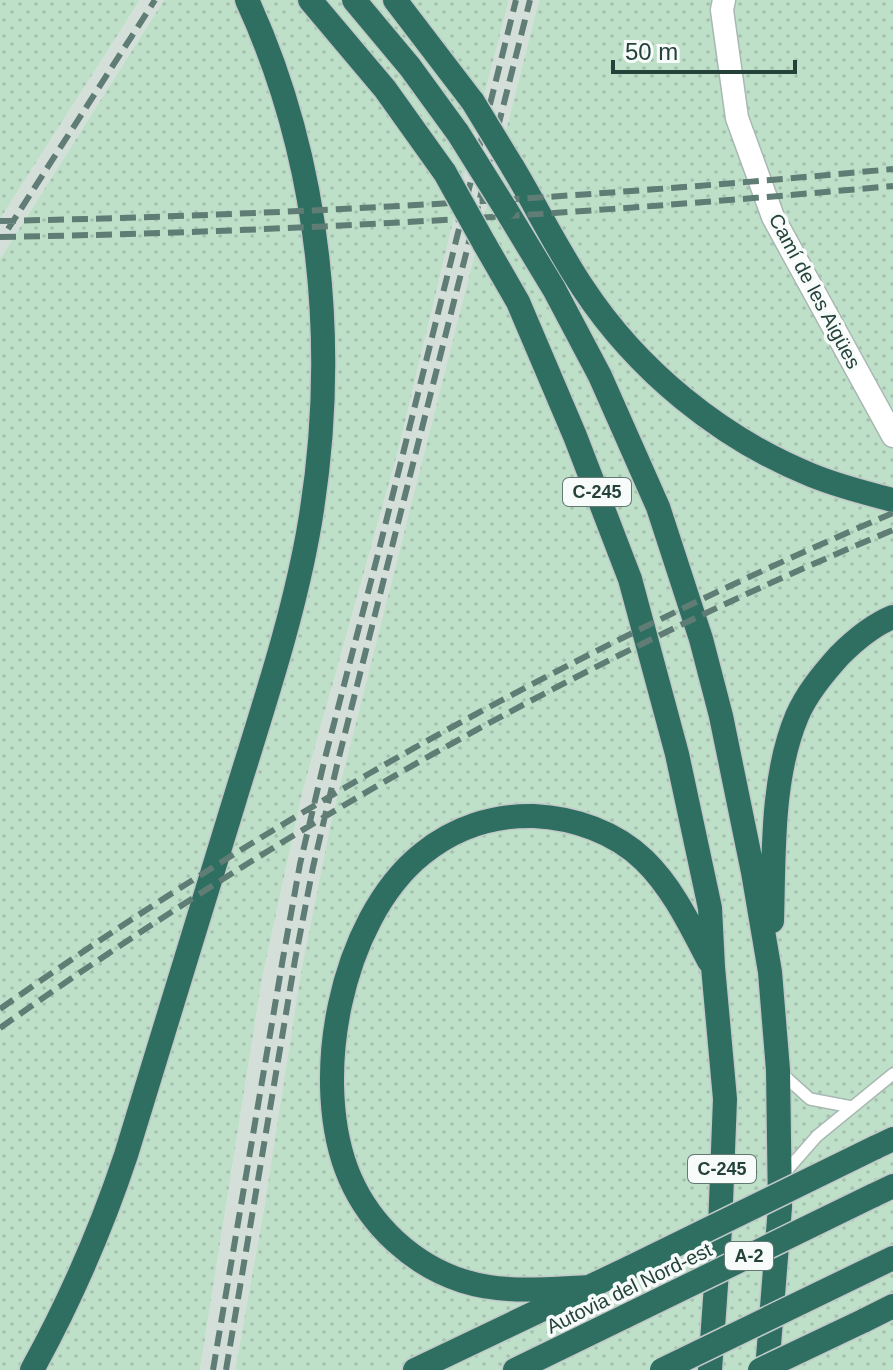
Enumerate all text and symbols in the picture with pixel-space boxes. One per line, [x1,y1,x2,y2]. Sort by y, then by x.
scale bar [613,24,795,74]
text: 50 m [625,38,678,65]
street label: Camí de les Aigües [765,210,865,372]
road number: C-245 [563,478,631,506]
road number: C-245 [688,1155,756,1183]
street label: Autovia del Nord-est [543,1238,716,1338]
road number: A-2 [725,1242,773,1270]

